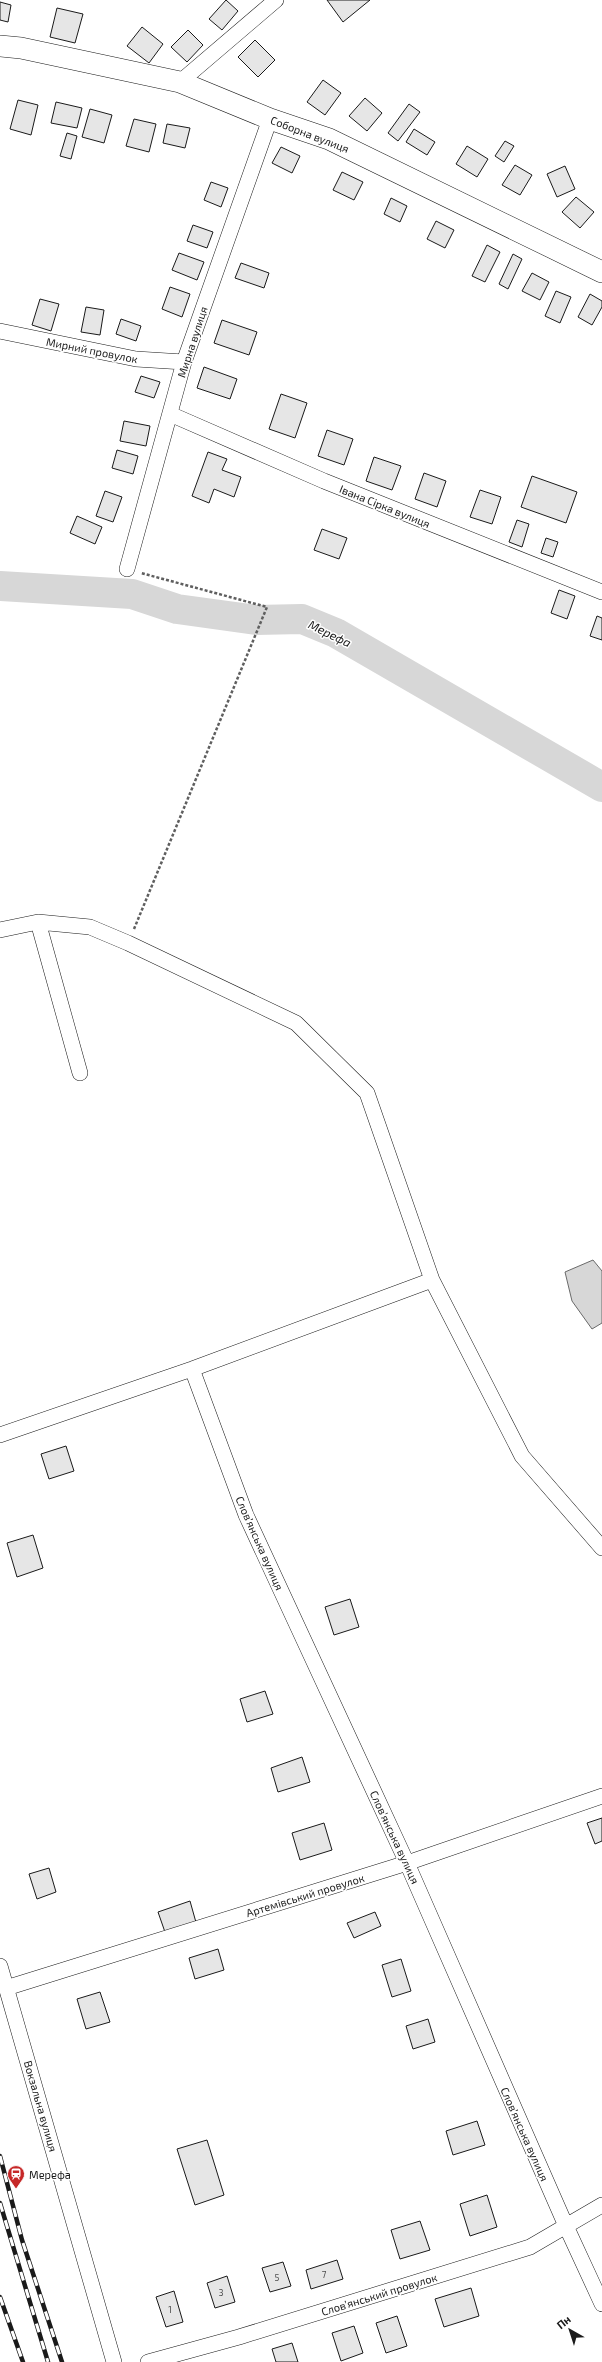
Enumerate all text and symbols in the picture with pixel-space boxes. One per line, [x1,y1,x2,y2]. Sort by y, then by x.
street label: Соборна вулиця [269,113,351,156]
street label: Мирна вулиця [174,305,211,380]
street label: Мирний провулок [45,335,139,366]
street label: Івана Сірка вулиця [337,482,432,531]
water label: Мерефа [306,617,354,649]
street label: Слов’янська вулиця [233,1494,287,1592]
street label: Слов’янська вулиця [367,1788,422,1886]
street label: Артемівський провулок [244,1871,366,1920]
street label: Вокзальна вулиця [21,2059,60,2153]
street label: Слов’янська вулиця [498,2085,552,2183]
station icon: Мерефа [6,2164,26,2189]
place label: Мерефа [29,2168,71,2181]
house number: 7 [322,2269,327,2280]
street label: Слов’янський провулок [320,2270,439,2319]
house number: 5 [275,2272,280,2283]
house number: 3 [218,2287,224,2298]
house number: 1 [168,2304,172,2315]
north arrow [550,2310,590,2350]
text: Пн [554,2312,573,2331]

